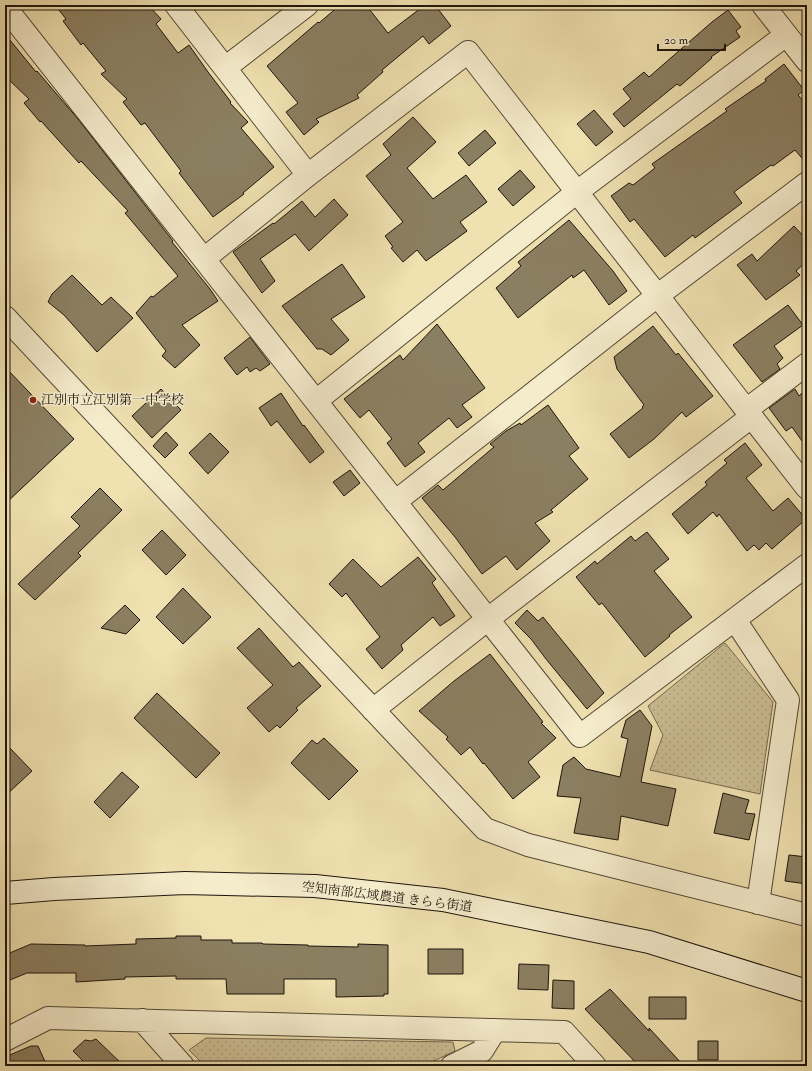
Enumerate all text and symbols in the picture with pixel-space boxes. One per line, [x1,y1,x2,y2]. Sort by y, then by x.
scale bar [658,26,725,52]
text: 20 m [664,33,689,48]
place label: 江別市立江別第一中学校 [41,392,184,408]
marker: 江別市立江別第一中学校 [28,395,38,405]
street label: 空知南部広域農道 きらら街道 [301,879,473,915]

